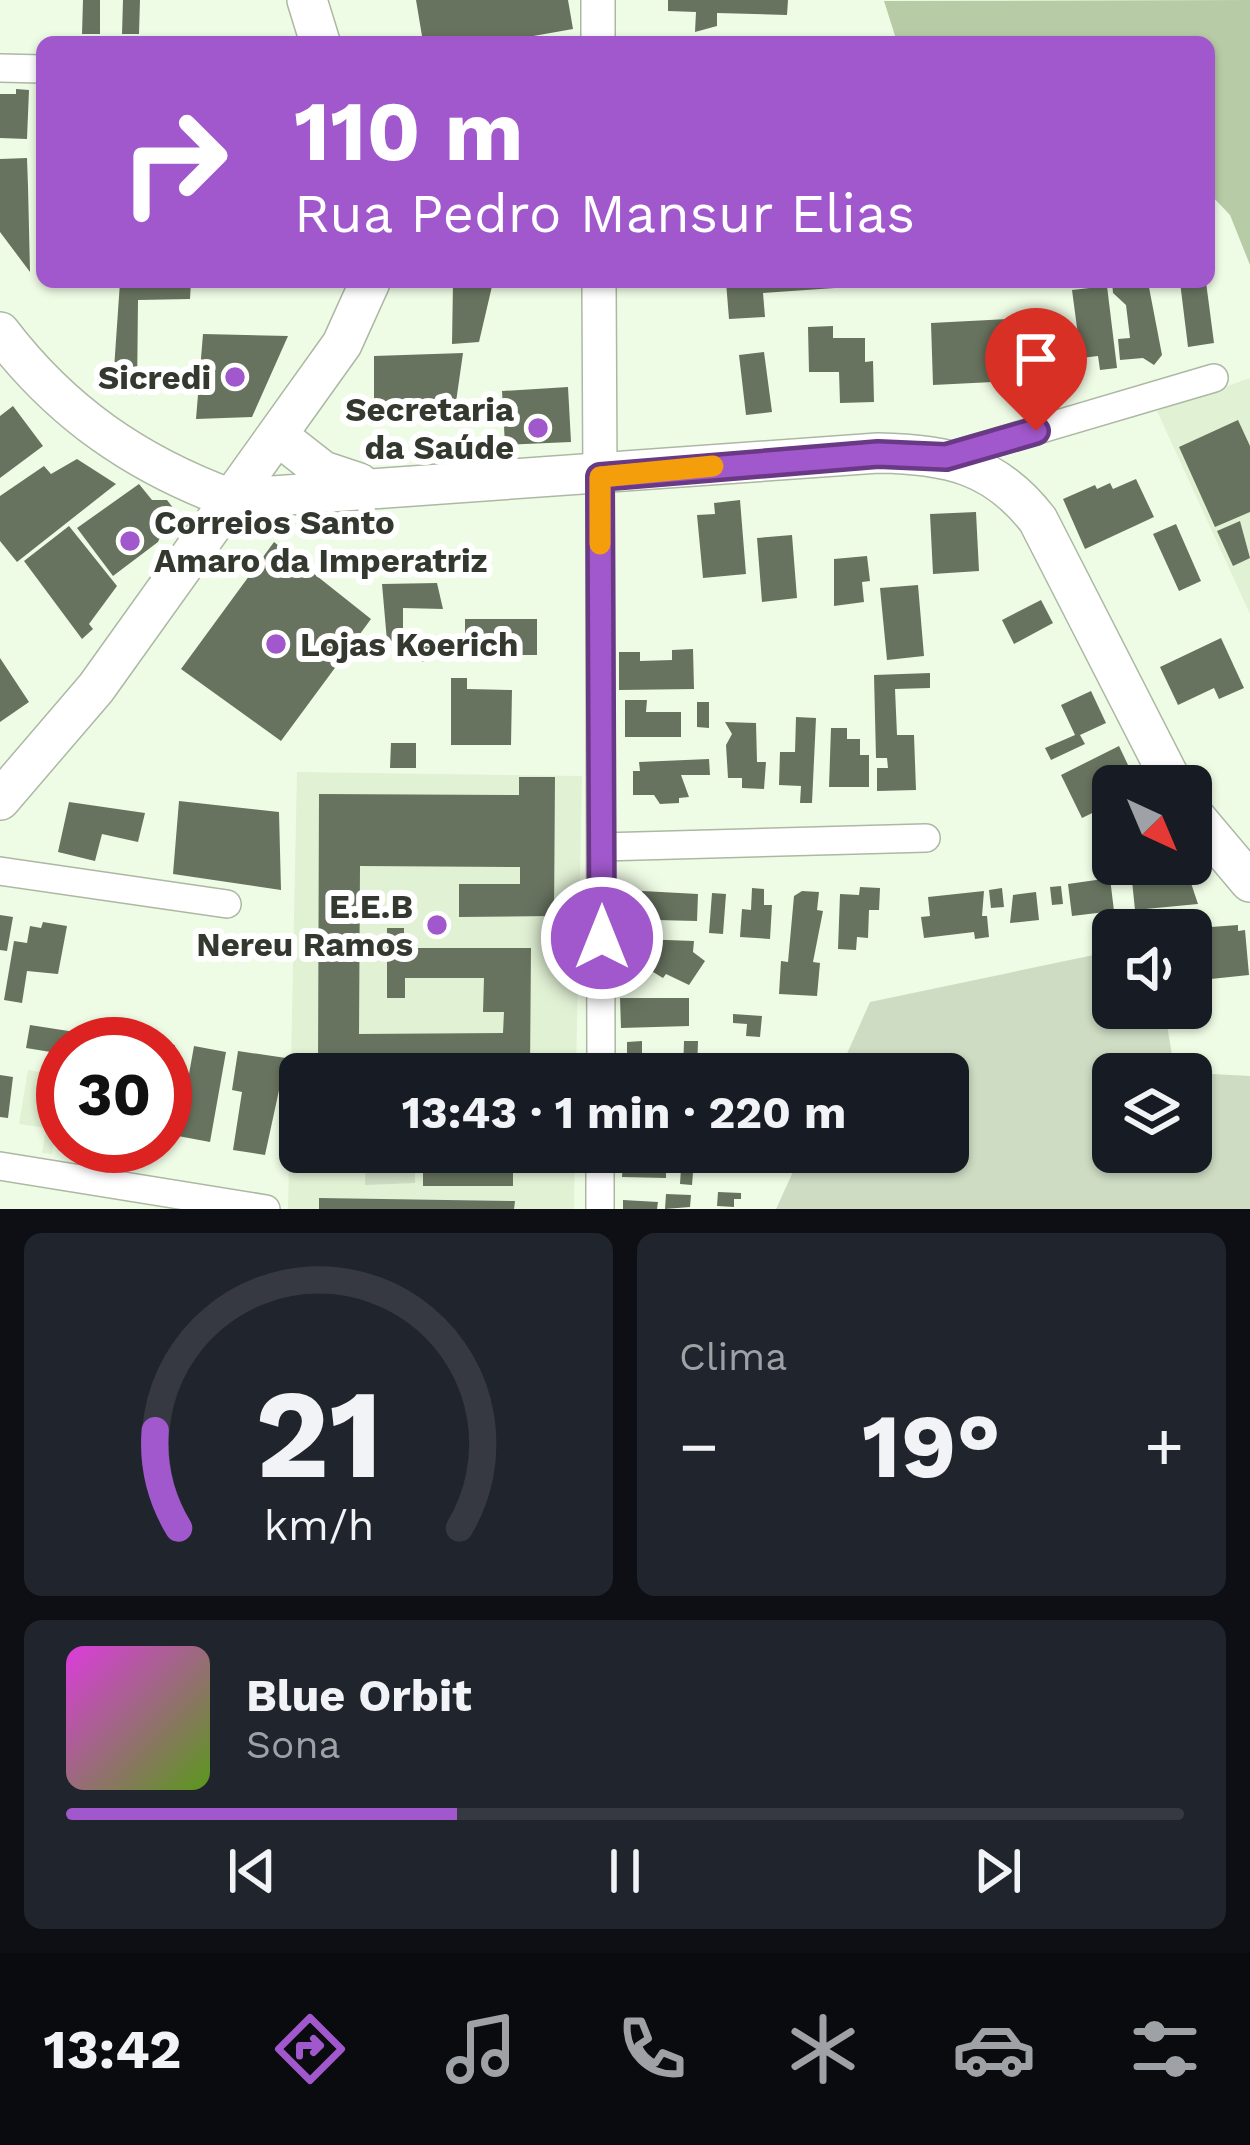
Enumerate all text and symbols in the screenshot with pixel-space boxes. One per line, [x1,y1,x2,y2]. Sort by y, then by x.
text: 110 m [294,82,524,180]
icon: right [96,84,252,240]
text: Rua Pedro Mansur Elias [294,182,915,245]
pin [985,308,1087,431]
icon: arrive [1003,326,1069,392]
place label: Sicredi [98,358,211,397]
marker: Sicredi [222,364,248,390]
place label: Secretaria da Saúde [345,390,514,467]
marker: Secretaria da Saúde [525,415,551,441]
place label: Correios Santo Amaro da Imperatriz [154,503,488,580]
marker: Correios Santo Amaro da Imperatriz [117,528,143,554]
place label: Lojas Koerich [300,625,519,664]
marker: Lojas Koerich [263,631,289,657]
north arrow [1092,765,1212,885]
map controls [1092,765,1212,1173]
position arrow [539,875,665,1001]
place label: E.E.B Nereu Ramos [196,887,413,964]
button: sound [1092,909,1212,1029]
marker: E.E.B Nereu Ramos [424,912,450,938]
speed limit sign: 30 [36,1017,192,1173]
button: layers [1092,1053,1212,1173]
text: 13:43 · 1 min · 220 m [402,1086,846,1139]
text: Clima [679,1334,787,1379]
text: 21 [254,1361,383,1507]
text: 19° [862,1393,1001,1499]
text: − [679,1408,719,1485]
text: + [1144,1408,1184,1485]
text: km/h [263,1499,374,1549]
text: Blue Orbit [246,1669,472,1722]
text: Sona [246,1722,341,1767]
icon: previous [219,1838,285,1904]
icon: pause [592,1838,658,1904]
icon: next [965,1838,1031,1904]
icon: directions [268,2007,352,2091]
icon: music [439,2007,523,2091]
icon: phone [610,2007,694,2091]
icon: climate [781,2007,865,2091]
icon: car [952,2007,1036,2091]
icon: filters [1123,2007,1207,2091]
text: 13:42 [43,2018,181,2081]

